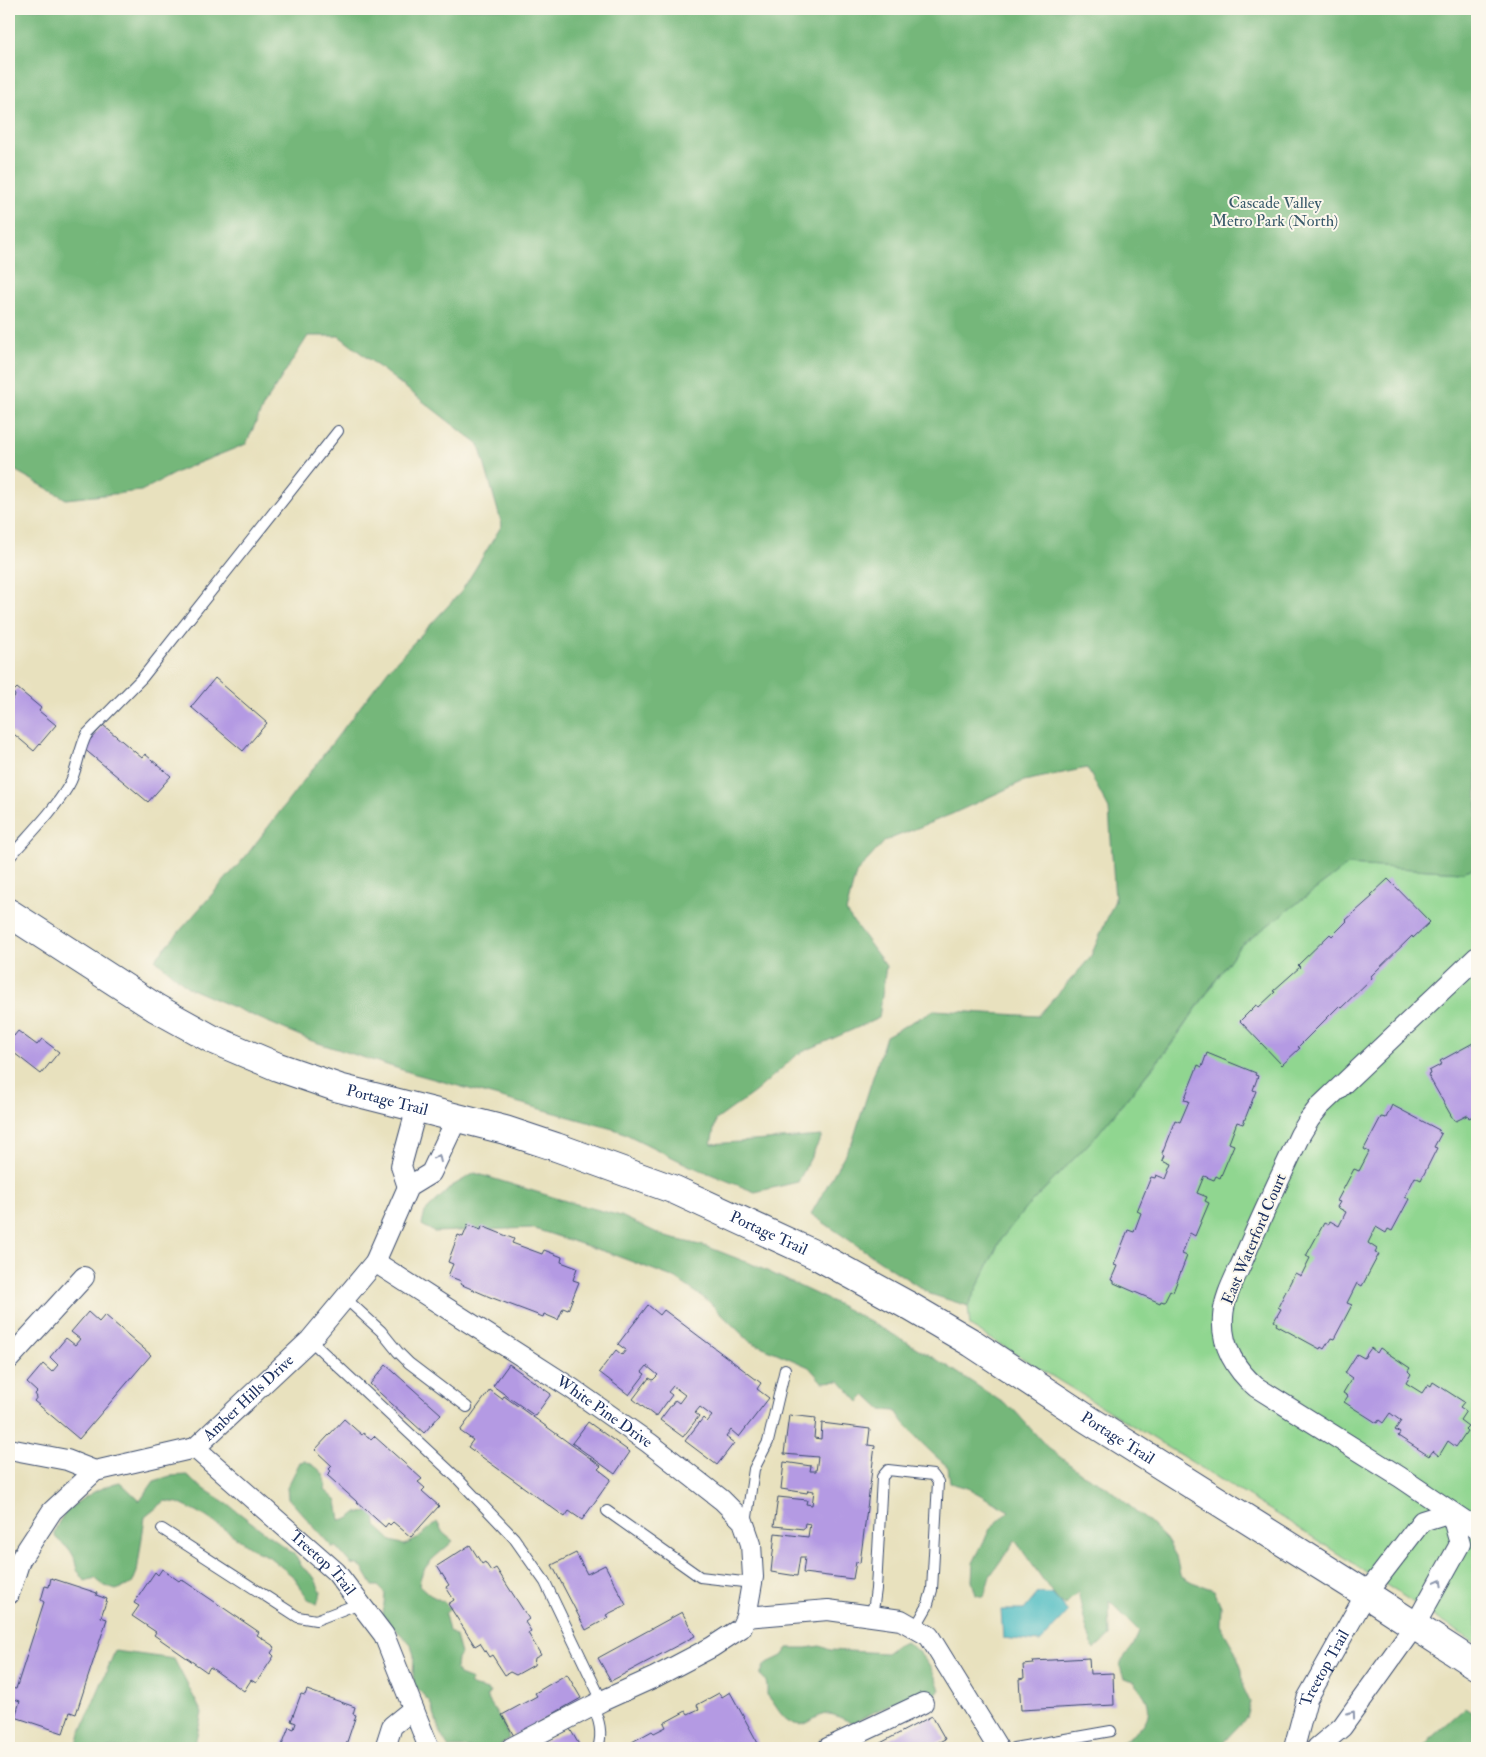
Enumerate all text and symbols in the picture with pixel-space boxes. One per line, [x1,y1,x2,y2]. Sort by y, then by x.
park label: Cascade Valley Metro Park (North) [1212,193,1338,231]
street label: Portage Trail [344,1080,430,1120]
one-way arrow [432,1154,442,1163]
street label: East Waterford Court [1217,1171,1291,1307]
street label: Portage Trail [727,1207,811,1260]
street label: Amber Hills Drive [198,1350,298,1446]
street label: White Pine Drive [552,1371,657,1452]
street label: Portage Trail [1077,1407,1158,1469]
street label: Treetop Trail [286,1526,360,1599]
one-way arrow [1432,1579,1442,1588]
street label: Treetop Trail [1296,1626,1354,1708]
one-way arrow [1346,1710,1355,1720]

